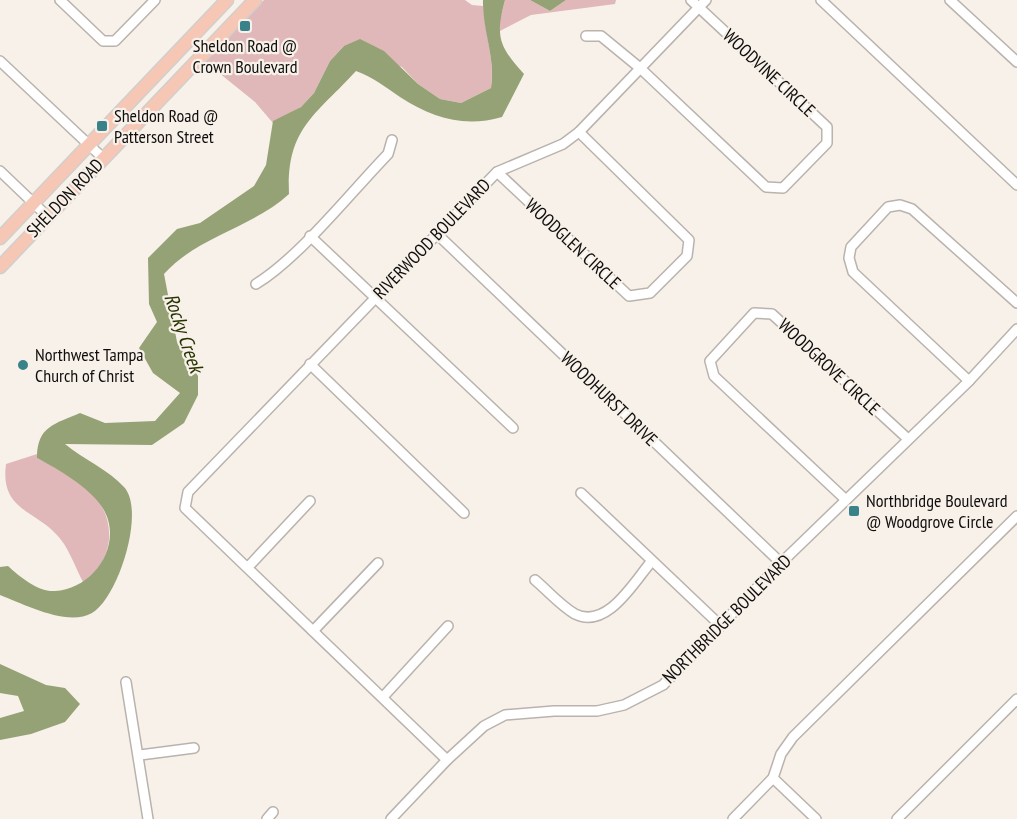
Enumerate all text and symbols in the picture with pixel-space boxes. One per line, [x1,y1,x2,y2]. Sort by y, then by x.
marker: Sheldon Road @ Crown Boulevard [238,19,252,33]
street label: WOODVINE CIRCLE [718,24,820,121]
place label: Sheldon Road @ Crown Boulevard [192,34,298,78]
place label: Sheldon Road @ Patterson Street [114,104,219,148]
marker: Sheldon Road @ Patterson Street [95,119,109,133]
street label: SHELDON ROAD [21,153,108,242]
street label: RIVERWOOD BOULEVARD [368,173,495,304]
street label: WOODGLEN CIRCLE [521,193,626,294]
water label: Rocky Creek [158,290,210,378]
street label: WOODGROVE CIRCLE [773,313,885,420]
place label: Northwest Tampa Church of Christ [35,343,143,387]
street label: WOODHURST DRIVE [556,347,663,451]
marker: Northwest Tampa Church of Christ [16,358,30,372]
place label: Northbridge Boulevard @ Woodgrove Circle [866,489,1007,533]
marker: Northbridge Boulevard @ Woodgrove Circle [847,504,861,518]
street label: NORTHBRIDGE BOULEVARD [657,549,796,688]

